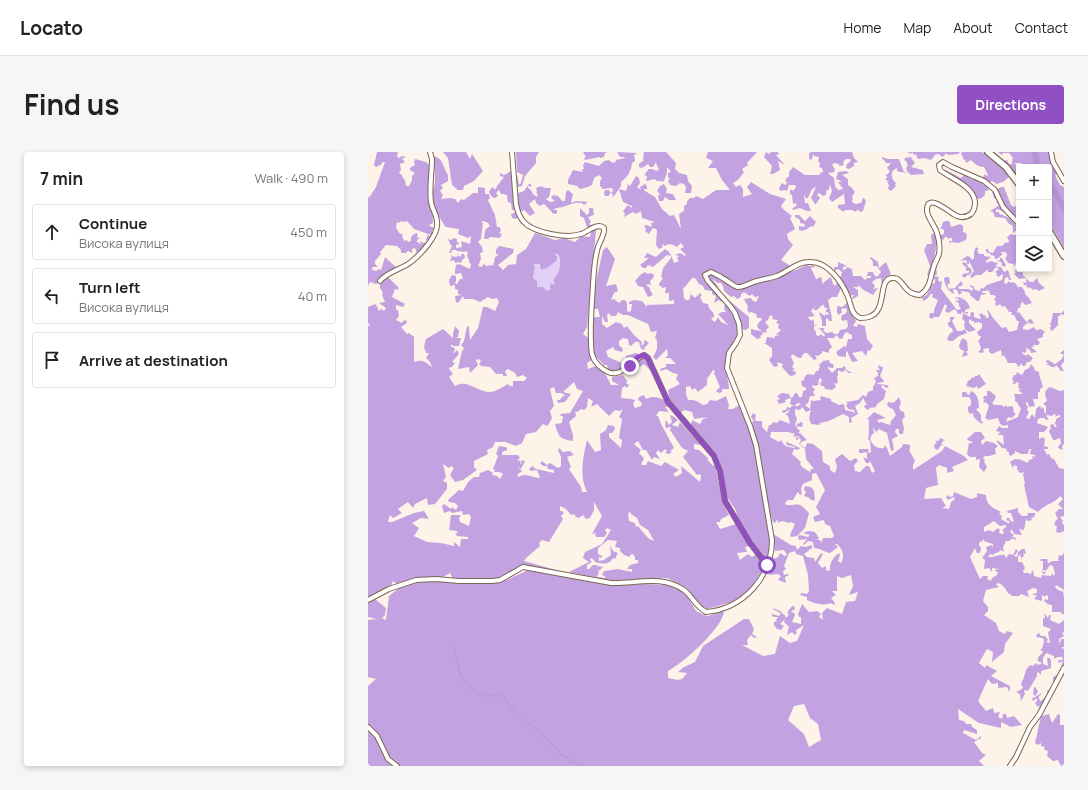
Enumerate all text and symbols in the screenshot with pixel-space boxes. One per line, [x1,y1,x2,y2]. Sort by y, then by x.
text: Locato [20,15,83,41]
text: Home [844,18,881,37]
text: Map [903,18,931,37]
text: About [953,18,993,37]
text: Contact [1015,18,1068,37]
text: Find us [24,85,119,123]
button: Directions [957,85,1064,124]
map controls [1016,164,1052,272]
button: + [1016,164,1052,200]
text: 7 min [40,167,83,190]
text: Walk · 490 m [254,169,328,187]
button: − [1016,200,1052,236]
text: Continue [79,213,147,234]
icon: ahead [41,221,63,243]
text: 450 m [290,223,327,241]
text: Висока вулиця [79,234,169,252]
button: layers [1016,236,1052,272]
text: Turn left [79,277,141,298]
icon: left [41,285,63,307]
text: 40 m [298,287,327,305]
text: Висока вулиця [79,298,169,316]
icon: arrive [41,349,63,371]
text: Arrive at destination [79,350,228,371]
route end [621,357,639,375]
route start [758,556,776,574]

